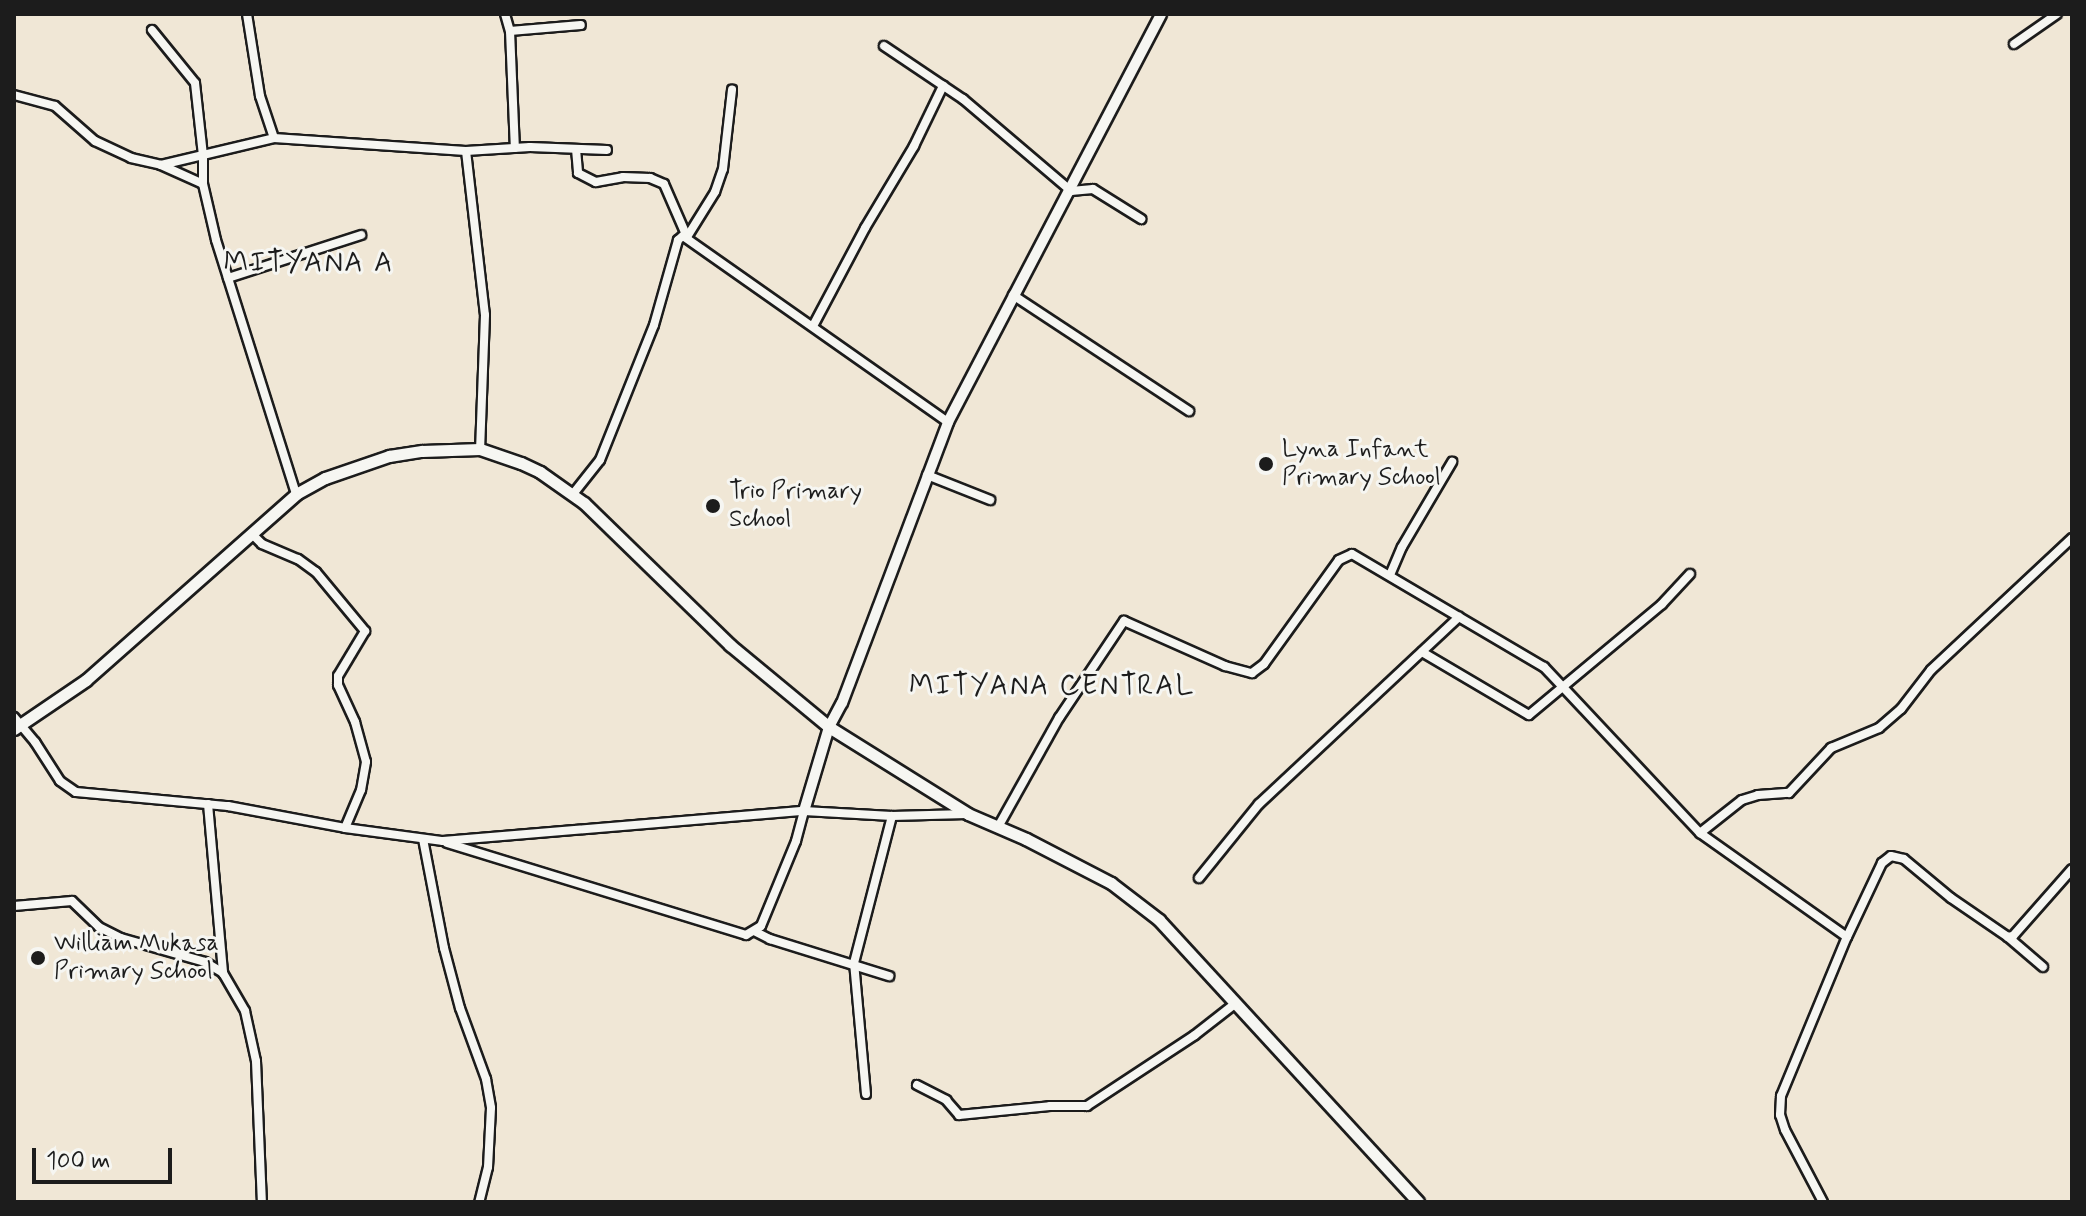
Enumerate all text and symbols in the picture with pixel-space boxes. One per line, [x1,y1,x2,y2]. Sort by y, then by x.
district label: MITYANA A [224,247,394,281]
place label: Lyna Infant Primary School [1282,436,1440,492]
marker: Lyna Infant Primary School [1257,455,1275,473]
place label: Trio Primary School [729,478,861,534]
marker: Trio Primary School [704,497,722,515]
district label: MITYANA CENTRAL [909,670,1195,704]
place label: William Mukasa Primary School [54,930,220,986]
marker: William Mukasa Primary School [29,949,47,967]
scale bar [36,1132,176,1182]
text: 100 m [46,1146,110,1177]

